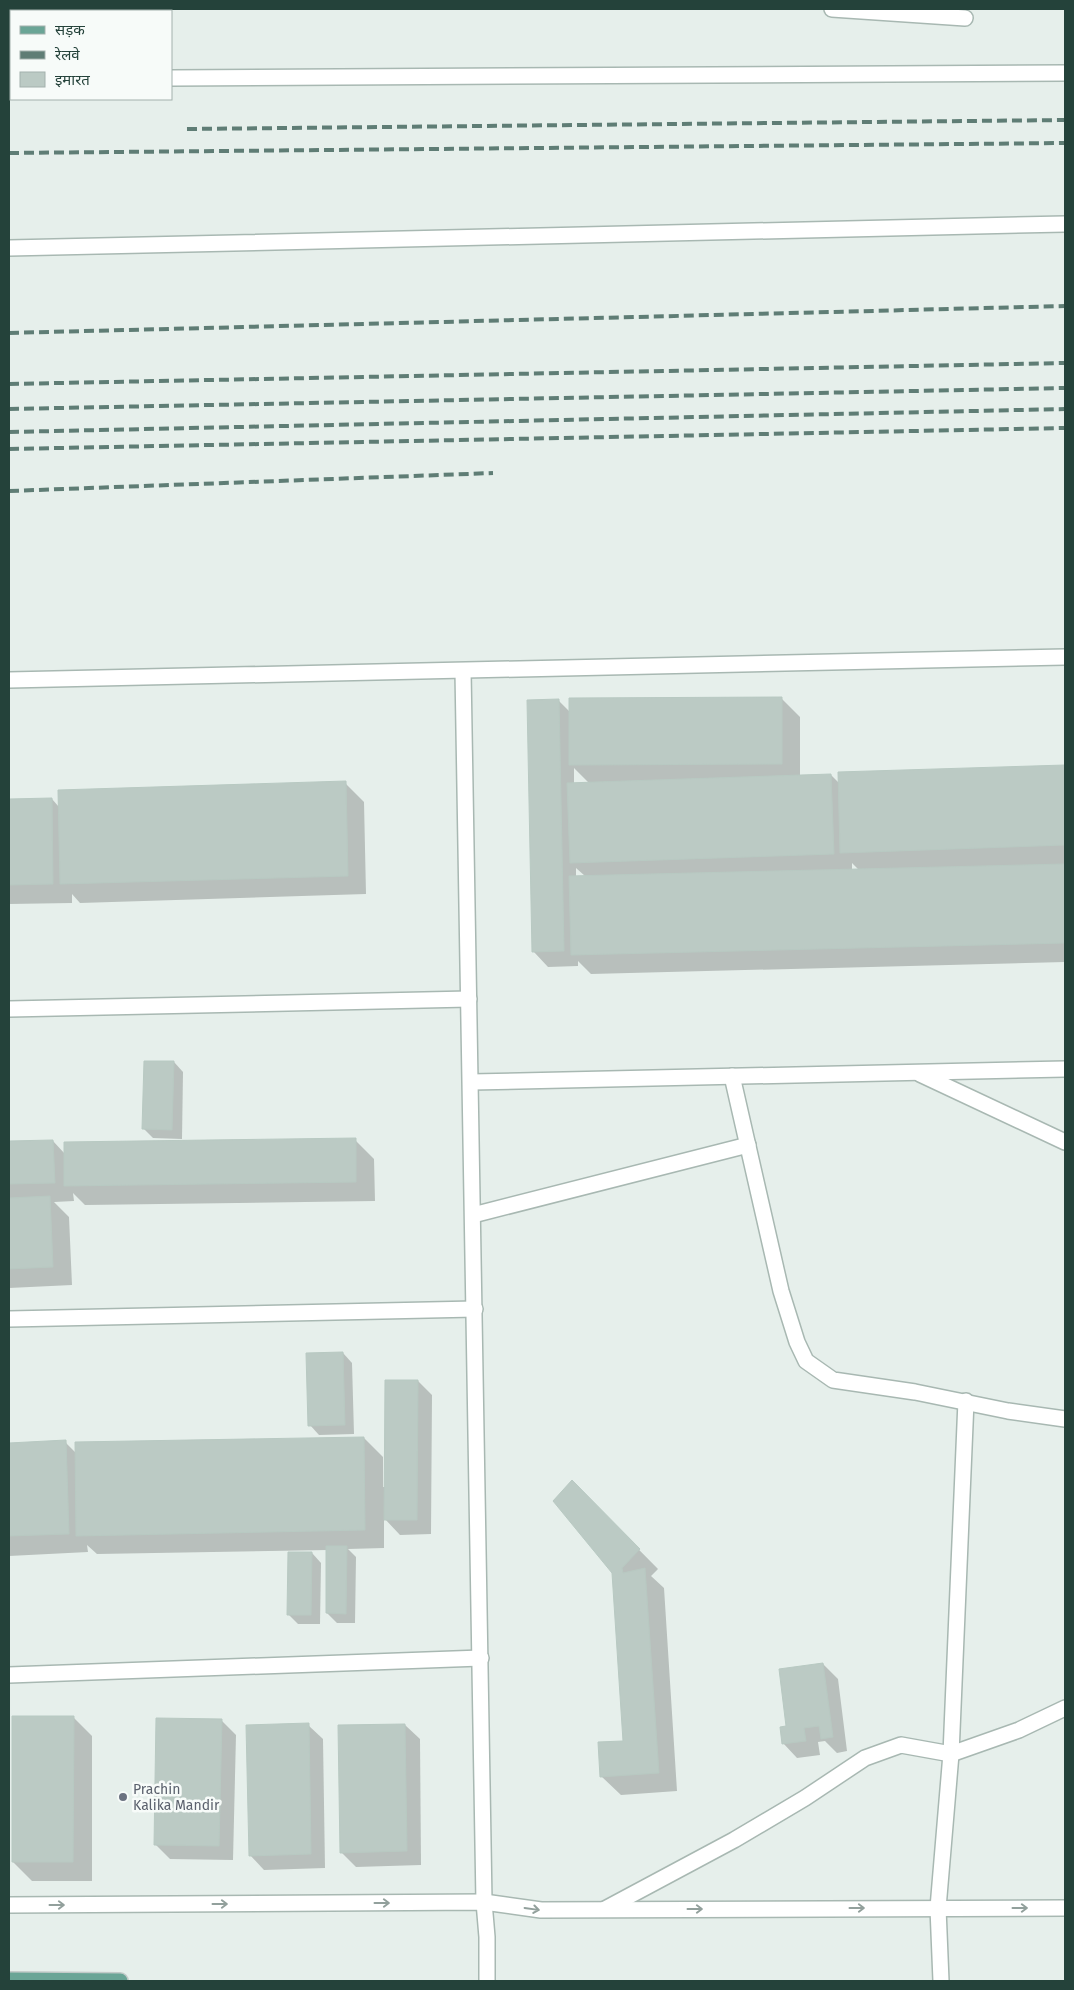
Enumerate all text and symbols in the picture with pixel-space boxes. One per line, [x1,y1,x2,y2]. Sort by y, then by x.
legend [10,10,172,100]
text: सड़क [55,21,85,39]
text: रेलवे [54,46,80,64]
text: इमारत [55,71,90,89]
place label: Prachin Kalika Mandir [133,1781,220,1814]
marker: Prachin Kalika Mandir [117,1791,129,1803]
one-way arrow [374,1898,390,1908]
one-way arrow [212,1899,228,1909]
one-way arrow [49,1900,65,1910]
one-way arrow [1011,1903,1027,1913]
one-way arrow [524,1904,540,1914]
one-way arrow [686,1904,702,1914]
one-way arrow [849,1904,865,1913]

